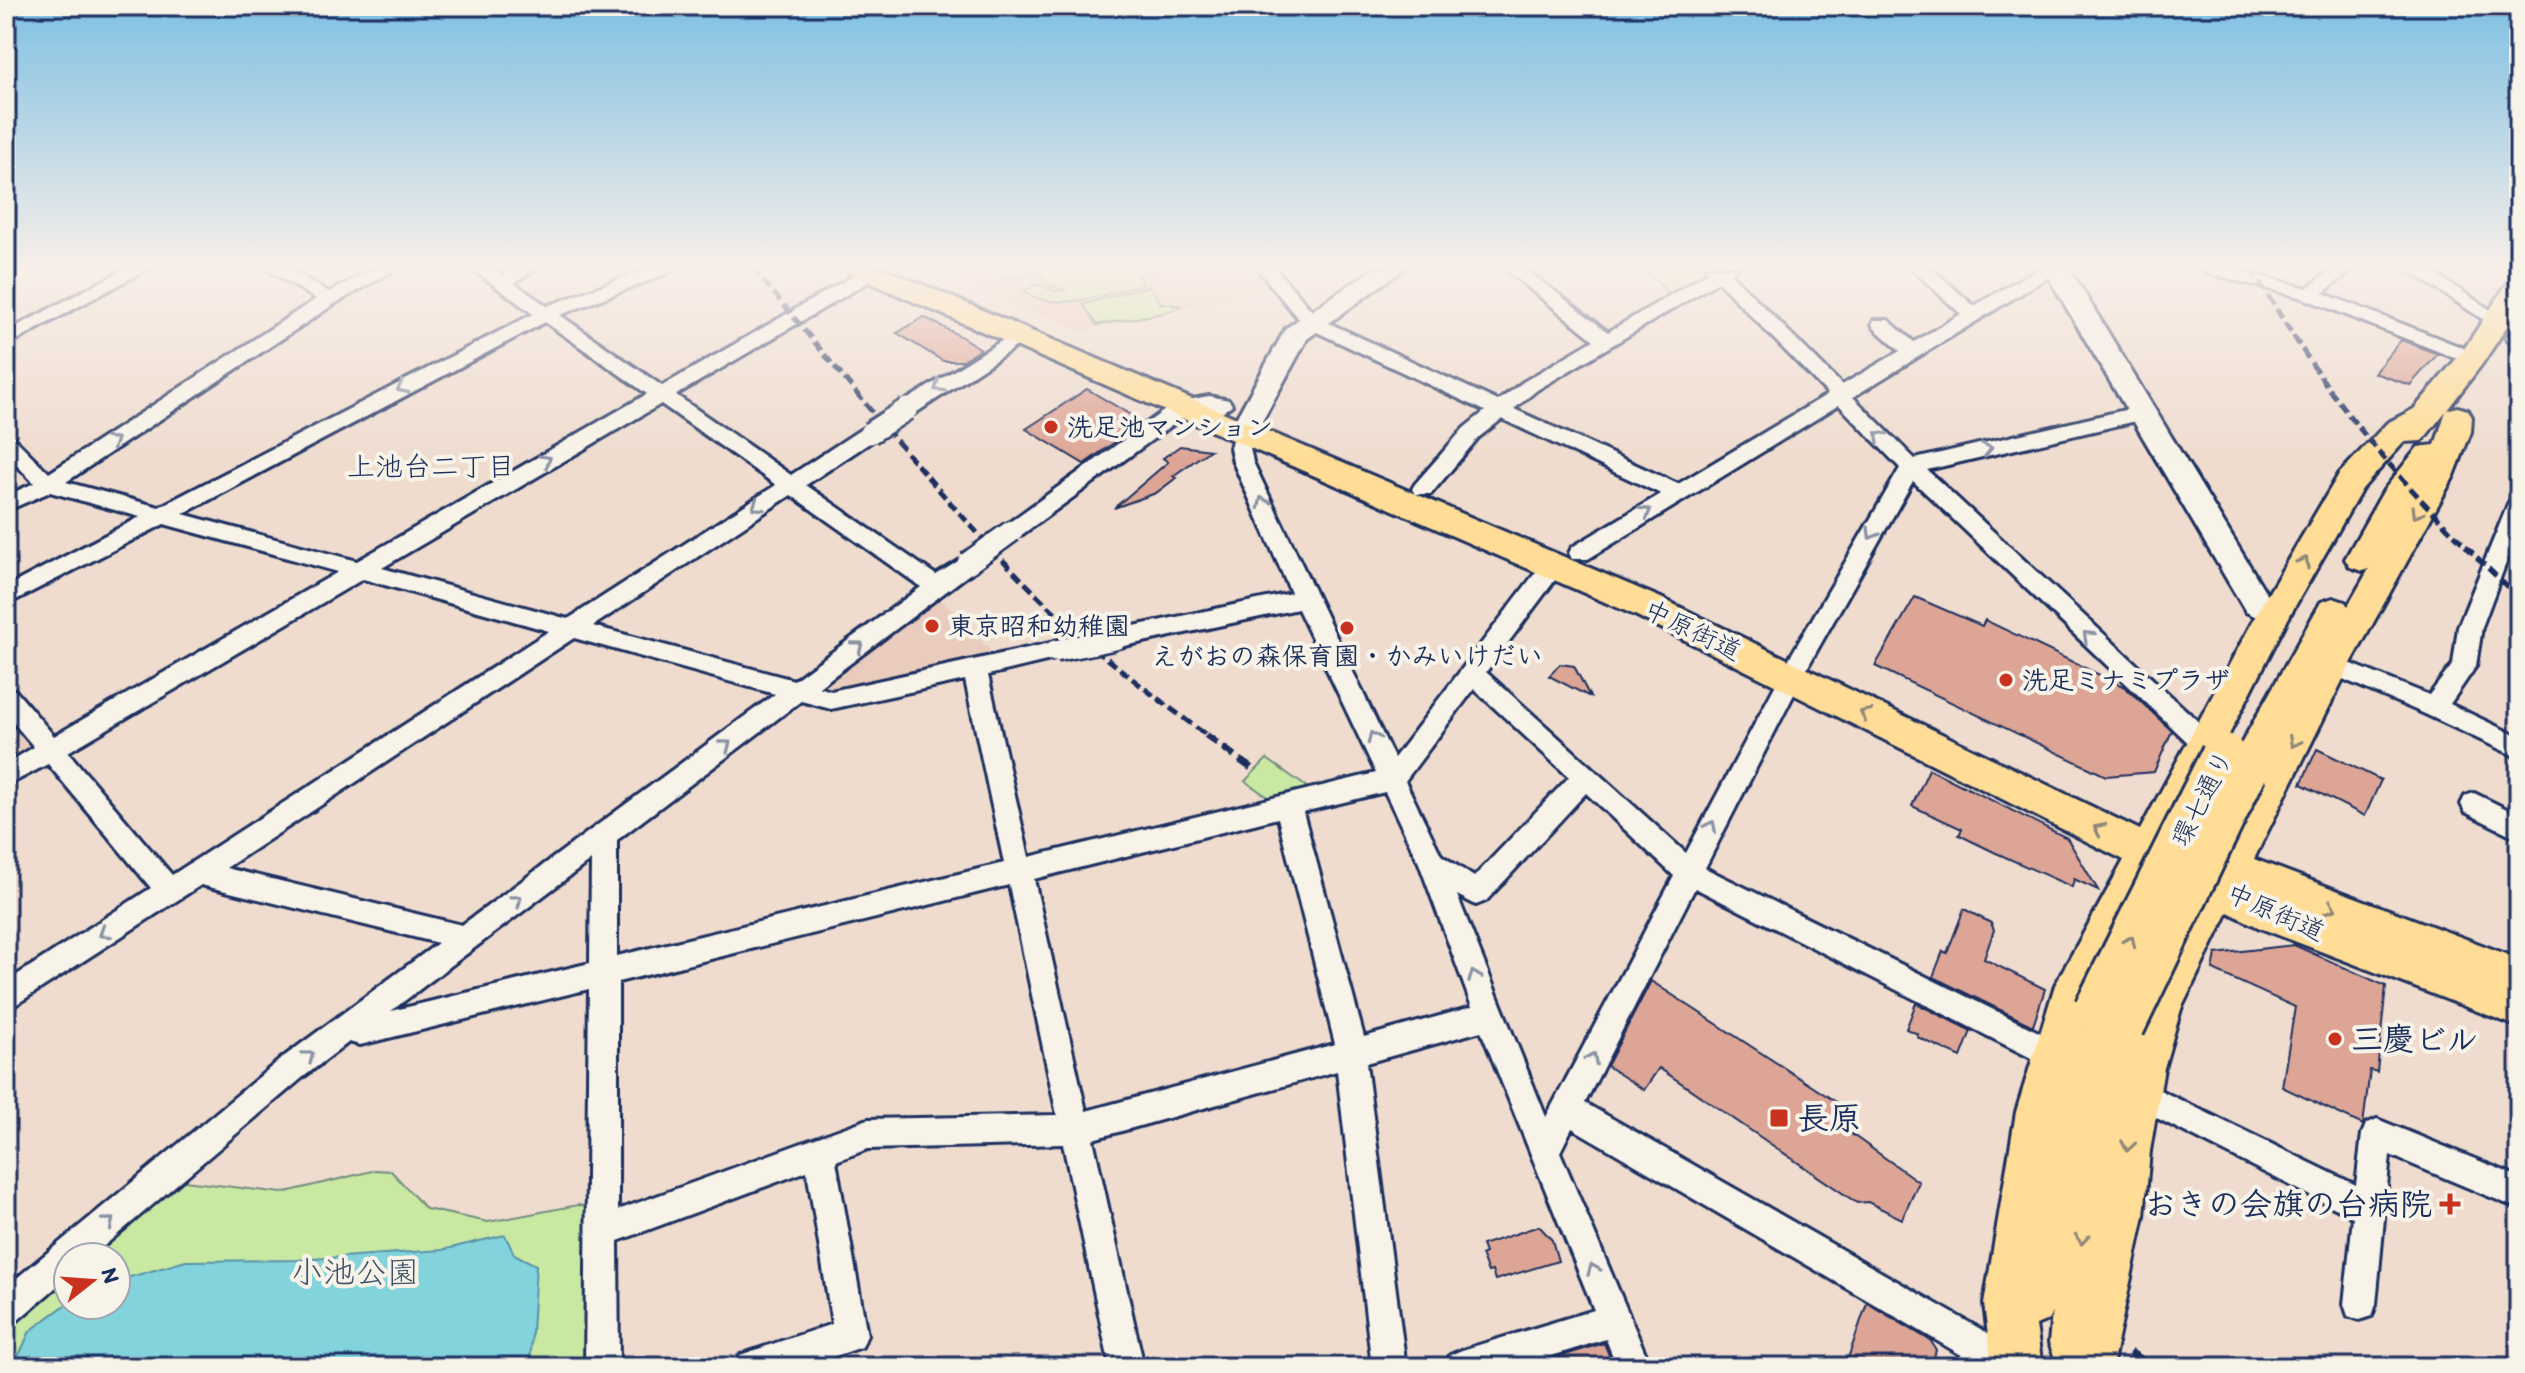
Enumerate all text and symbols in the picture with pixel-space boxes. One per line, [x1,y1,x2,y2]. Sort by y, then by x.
one-way arrow [934,378,948,393]
one-way arrow [396,379,410,394]
place label: 洗足池マンション [1067,411,1273,443]
marker: 洗足池マンション [1042,418,1060,436]
one-way arrow [1875,431,1889,446]
one-way arrow [104,436,119,451]
one-way arrow [1980,441,1994,458]
district label: 上池台二丁目 [347,449,515,483]
one-way arrow [537,454,552,470]
one-way arrow [1257,495,1273,510]
one-way arrow [752,497,766,512]
one-way arrow [2411,504,2426,519]
one-way arrow [1638,507,1652,522]
one-way arrow [1866,525,1882,539]
one-way arrow [2294,556,2310,571]
street label: 中原街道 [1639,593,1747,667]
place label: 東京昭和幼稚園 [948,610,1130,642]
marker: 東京昭和幼稚園 [923,617,941,635]
marker: えがおの森保育園・かみいけだい [1338,619,1356,637]
one-way arrow [2083,630,2097,645]
place label: えがおの森保育園・かみいけだい [1152,640,1542,672]
one-way arrow [849,641,864,655]
place label: 洗足ミナミプラザ [2022,664,2230,696]
marker: 洗足ミナミプラザ [1997,671,2015,689]
one-way arrow [1859,709,1874,724]
one-way arrow [1366,731,1382,746]
one-way arrow [2288,734,2303,749]
one-way arrow [717,740,732,755]
street label: 環七通り [2164,744,2240,852]
one-way arrow [1702,820,1717,835]
one-way arrow [2092,823,2107,838]
street label: 中原街道 [2222,876,2330,948]
one-way arrow [509,896,523,910]
one-way arrow [2323,898,2337,915]
one-way arrow [98,923,113,938]
one-way arrow [2121,934,2136,949]
one-way arrow [1467,970,1484,984]
place label: 三慶ビル [2351,1020,2478,1058]
marker: 三慶ビル [2326,1030,2344,1048]
one-way arrow [300,1051,314,1065]
one-way arrow [1583,1051,1598,1066]
place label: 長原 [1797,1099,1861,1137]
marker: 長原 [1768,1107,1790,1129]
one-way arrow [2120,1140,2137,1153]
place label: おきの会旗の台病院 [2144,1185,2432,1223]
marker: おきの会旗の台病院 [2439,1193,2461,1215]
one-way arrow [99,1217,114,1232]
one-way arrow [2074,1233,2091,1246]
north arrow [52,1241,132,1321]
park label: 小池公園 [291,1253,419,1291]
one-way arrow [1586,1263,1602,1277]
text: N [96,1264,126,1286]

